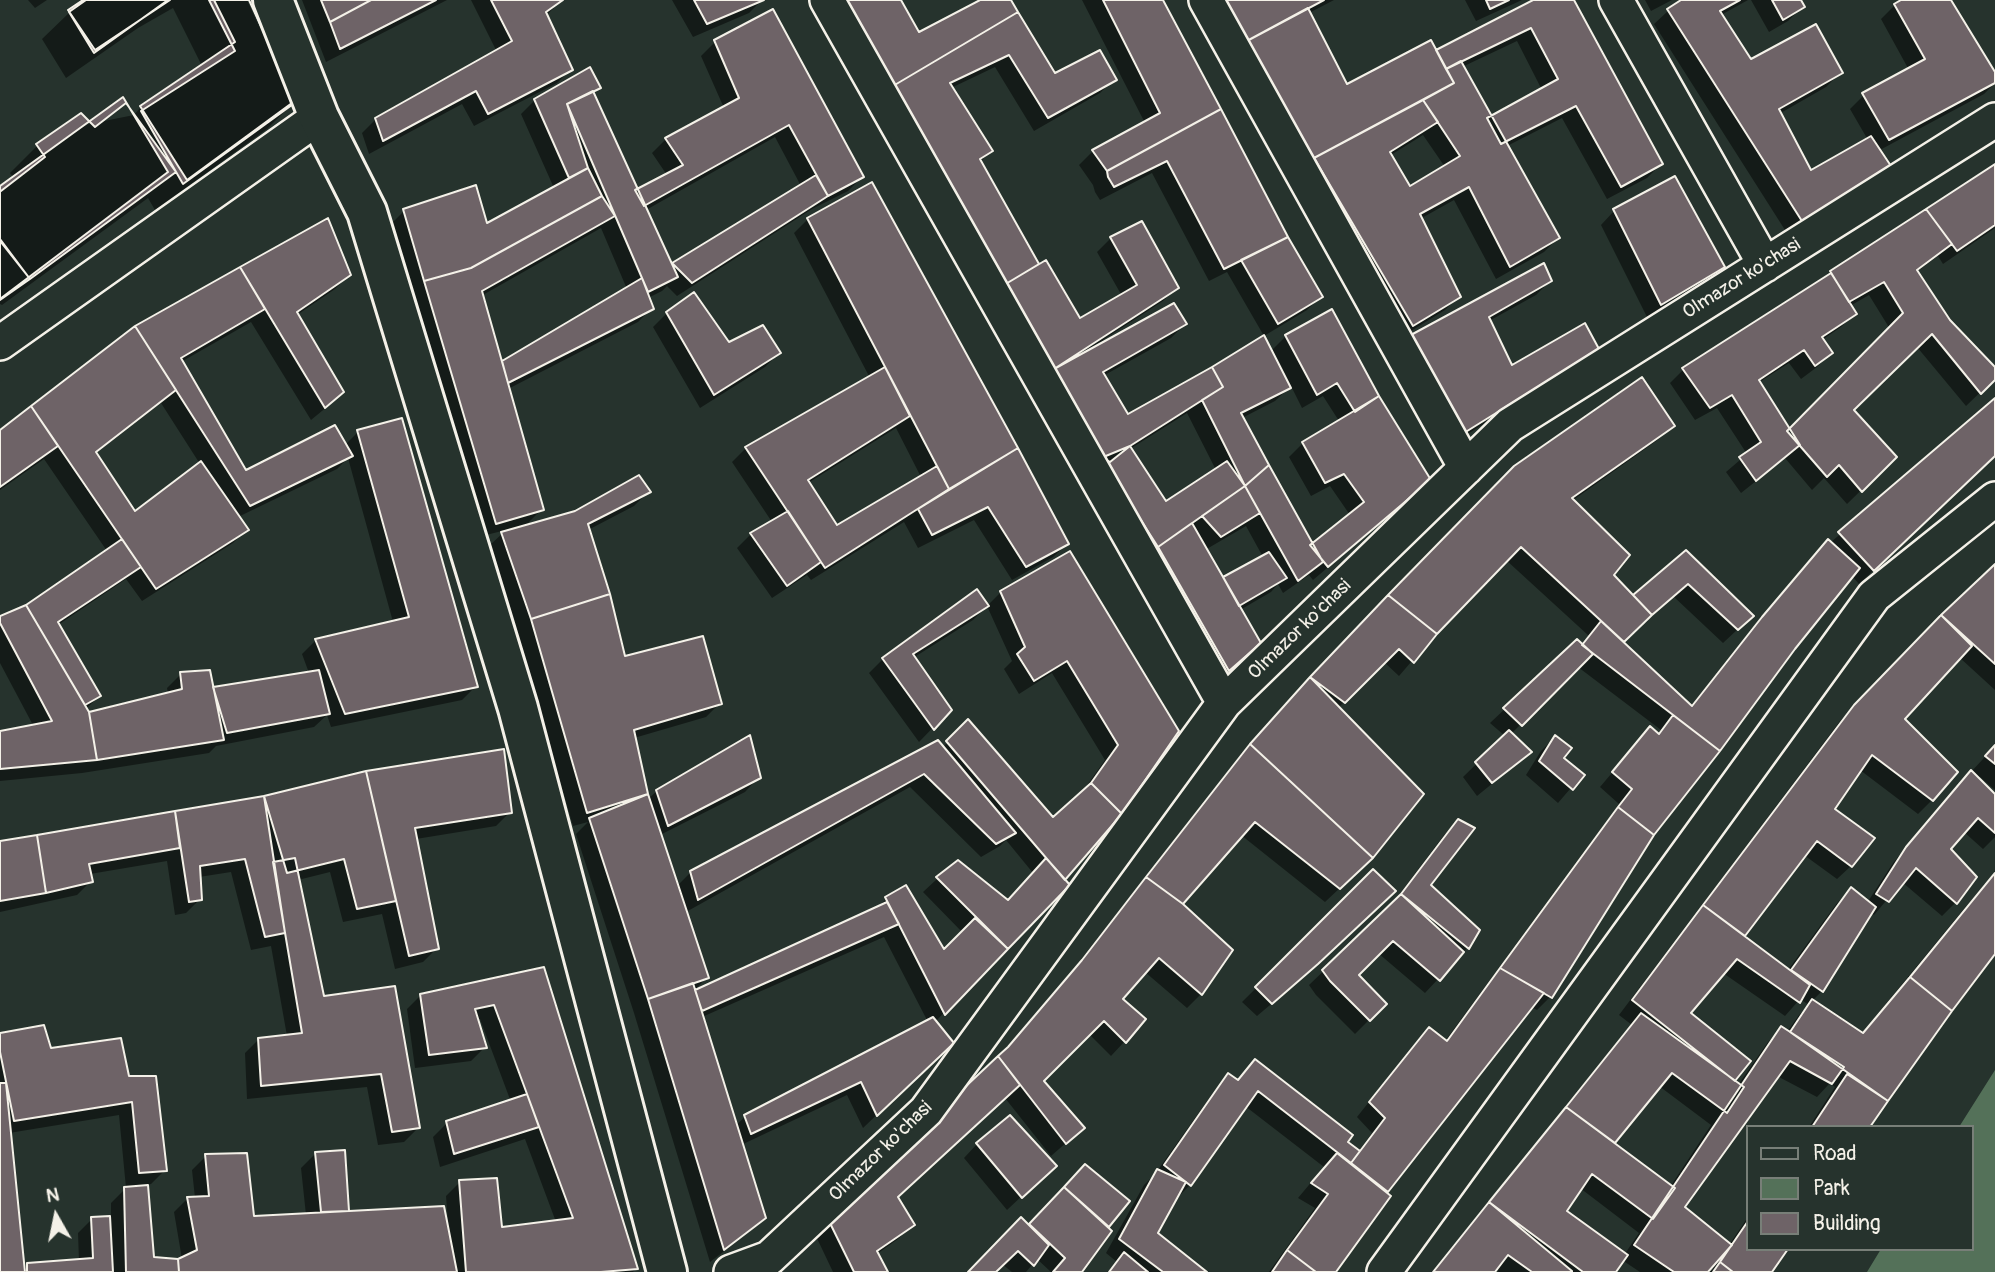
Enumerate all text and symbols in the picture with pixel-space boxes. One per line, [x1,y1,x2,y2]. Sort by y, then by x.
street label: Olmazor ko'chasi [1679,234,1805,324]
street label: Olmazor ko'chasi [1244,575,1356,685]
street label: Olmazor ko'chasi [825,1097,937,1207]
legend [1746,1125,1974,1251]
text: Road [1813,1140,1857,1167]
text: Park [1813,1175,1850,1202]
north arrow [21,1181,91,1251]
text: N [44,1182,61,1208]
text: Building [1813,1210,1880,1237]

